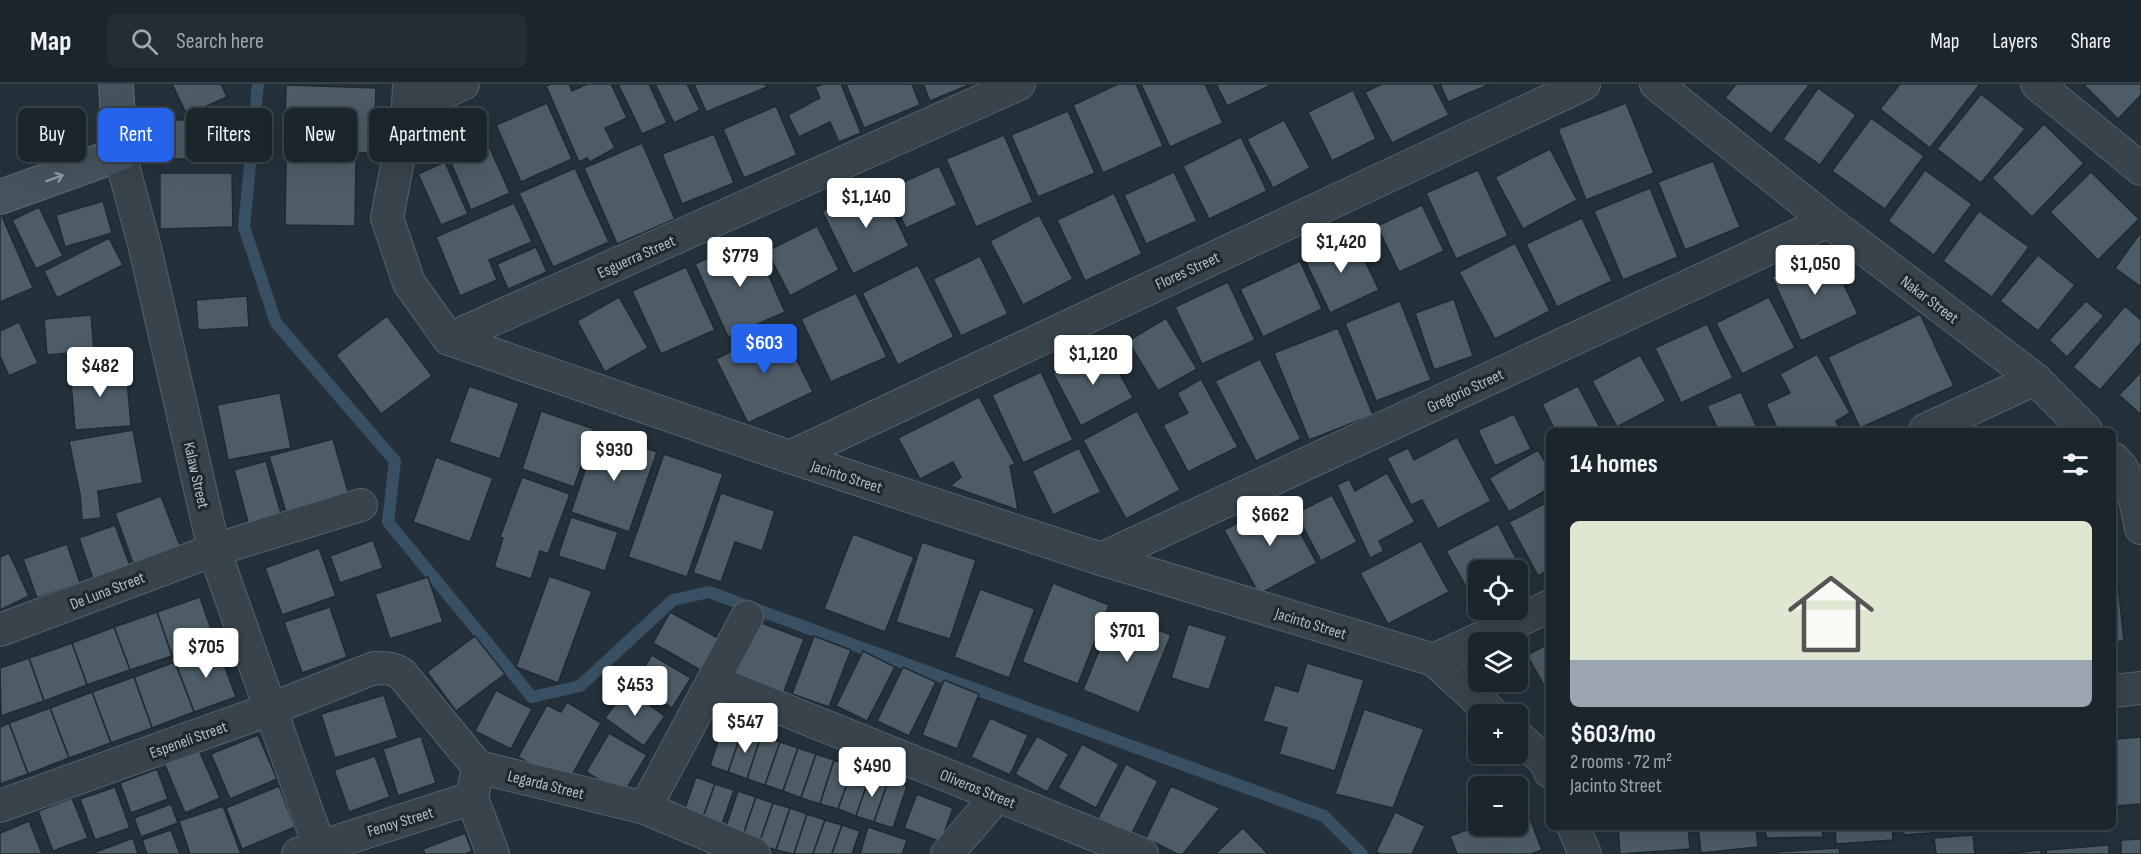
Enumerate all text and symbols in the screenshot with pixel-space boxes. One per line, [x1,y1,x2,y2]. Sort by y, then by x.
search box [107,14,527,68]
text: Map [30,25,71,58]
icon: search [128,25,161,58]
text: Search here [176,28,264,55]
text: Map [1930,29,1959,54]
text: Layers [1992,29,2038,54]
text: Share [2071,29,2111,54]
chip: Buy [18,108,86,162]
chip: Rent [98,108,174,162]
chip: Filters [186,108,272,162]
chip: New [284,108,357,162]
chip: Apartment [369,108,487,162]
one-way arrow [45,171,64,182]
pin: $1,140 [817,178,915,229]
text: $1,140 [841,185,891,209]
pin: $1,420 [1292,223,1390,274]
text: $1,420 [1316,230,1366,254]
street label: Esguerra Street [595,232,679,283]
pin: $779 [704,237,776,288]
text: $779 [721,244,759,268]
pin: $1,050 [1766,245,1864,296]
street label: Flores Street [1153,248,1223,294]
text: $1,050 [1790,252,1840,276]
street label: Nakar Street [1896,272,1962,328]
pin: $603 [728,324,800,375]
text: $603 [745,331,783,355]
pin: $1,120 [1044,335,1142,386]
text: $1,120 [1068,342,1118,366]
pin: $482 [64,347,136,398]
text: $482 [81,354,119,378]
street label: Gregorio Street [1424,365,1507,417]
pin: $930 [578,431,650,482]
text: $930 [595,438,633,462]
street label: Kalaw Street [179,440,212,511]
icon: filters [2059,448,2092,481]
text: 14 homes [1570,449,1658,480]
street label: Jacinto Street [808,457,885,498]
pin: $662 [1234,496,1306,547]
text: $662 [1251,503,1289,527]
map controls [1468,560,1528,836]
button: locate [1468,560,1528,620]
icon: home [1777,560,1885,668]
street label: De Luna Street [67,568,148,614]
street label: Jacinto Street [1272,604,1349,644]
pin: $701 [1091,612,1163,663]
text: $701 [1109,619,1145,643]
pin: $705 [170,628,242,679]
button: layers [1468,632,1528,692]
text: $705 [187,635,225,659]
pin: $453 [599,666,671,717]
text: $453 [616,673,654,697]
pin: $547 [709,703,781,754]
button: + [1468,704,1528,764]
text: $547 [727,710,763,734]
street label: Espeneli Street [147,718,230,763]
text: $603/mo [1570,719,1656,750]
pin: $490 [836,747,908,798]
text: 2 rooms · 72 m² [1570,750,1672,774]
text: $490 [853,754,891,778]
street label: Oliveros Street [937,766,1018,813]
street label: Legarda Street [506,767,586,804]
text: Jacinto Street [1570,774,1662,798]
button: − [1468,776,1528,836]
street label: Fenoy Street [365,803,436,841]

